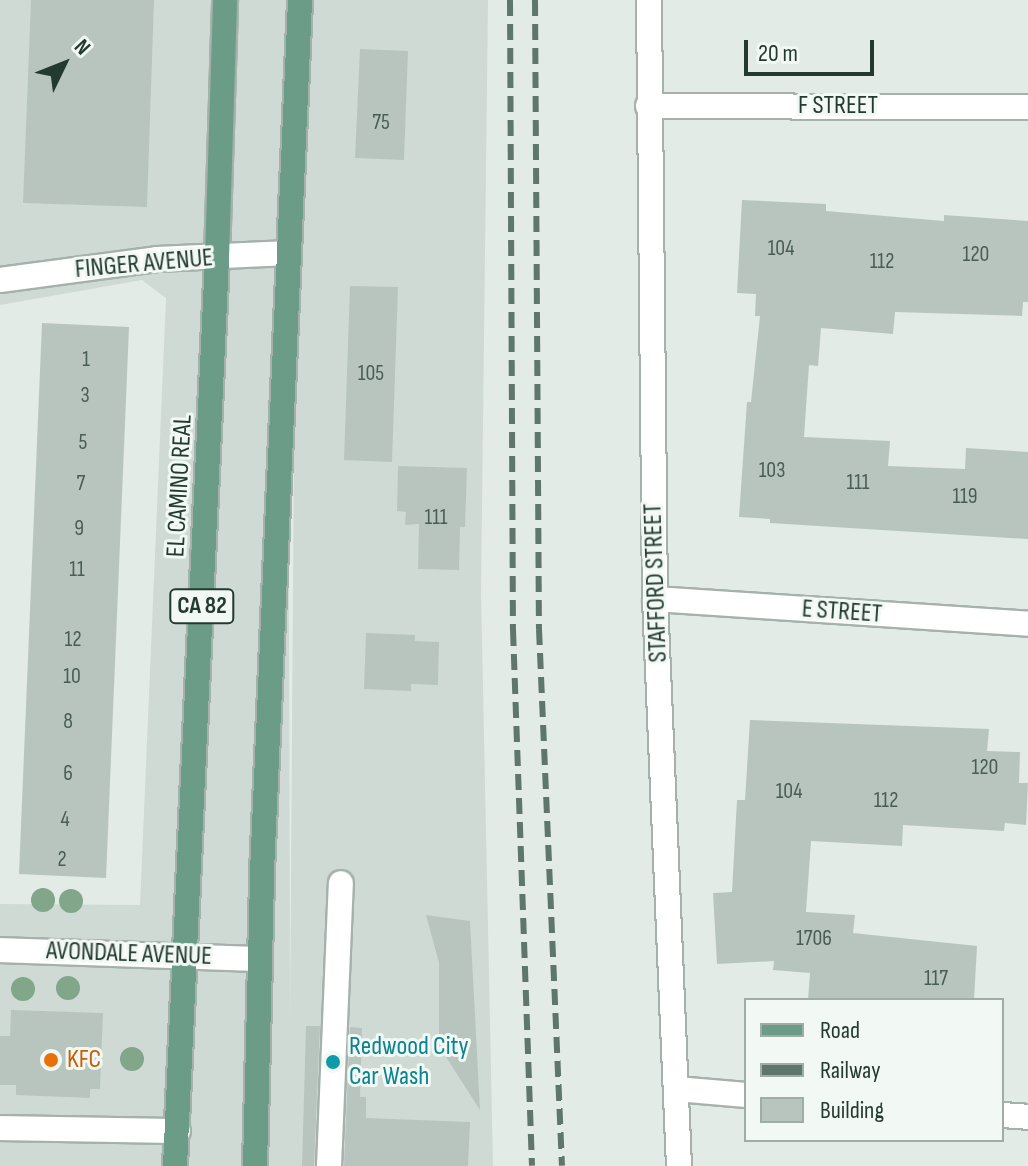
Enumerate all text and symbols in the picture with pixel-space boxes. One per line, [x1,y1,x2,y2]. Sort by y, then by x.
north arrow [24,24,104,104]
scale bar [748,24,878,74]
text: N [68,34,96,61]
text: 20 m [758,39,798,68]
street label: F STREET [798,90,878,122]
house number: 75 [372,110,390,136]
house number: 104 [768,236,794,262]
street label: FINGER AVENUE [74,242,214,286]
house number: 120 [963,242,989,268]
house number: 112 [870,249,894,275]
house number: 1 [82,347,90,373]
house number: 105 [358,361,384,387]
house number: 3 [80,383,90,409]
street label: EL CAMINO REAL [161,414,199,558]
house number: 5 [79,430,87,456]
house number: 103 [759,458,785,484]
house number: 111 [846,470,870,496]
house number: 7 [77,471,85,497]
house number: 119 [952,484,978,510]
street label: STAFFORD STREET [638,503,674,663]
house number: 111 [424,505,448,531]
house number: 9 [74,516,84,542]
house number: 11 [69,557,85,583]
road number: CA 82 [168,586,236,626]
street label: E STREET [801,594,883,630]
house number: 12 [64,627,82,653]
house number: 10 [63,664,81,690]
house number: 8 [63,709,73,735]
house number: 120 [972,755,998,781]
house number: 6 [63,761,73,787]
house number: 104 [776,779,802,805]
house number: 112 [874,788,898,814]
house number: 4 [60,807,70,833]
house number: 2 [57,847,67,873]
house number: 1706 [796,926,832,952]
street label: AVONDALE AVENUE [46,936,212,972]
house number: 117 [924,966,948,992]
legend [744,998,1004,1142]
text: Road [820,1016,860,1045]
place label: Redwood City Car Wash [349,1031,468,1092]
place label: KFC [67,1044,101,1076]
marker: KFC [42,1051,60,1069]
marker: Redwood City Car Wash [324,1053,342,1071]
text: Railway [820,1056,880,1085]
text: Building [820,1096,884,1125]

